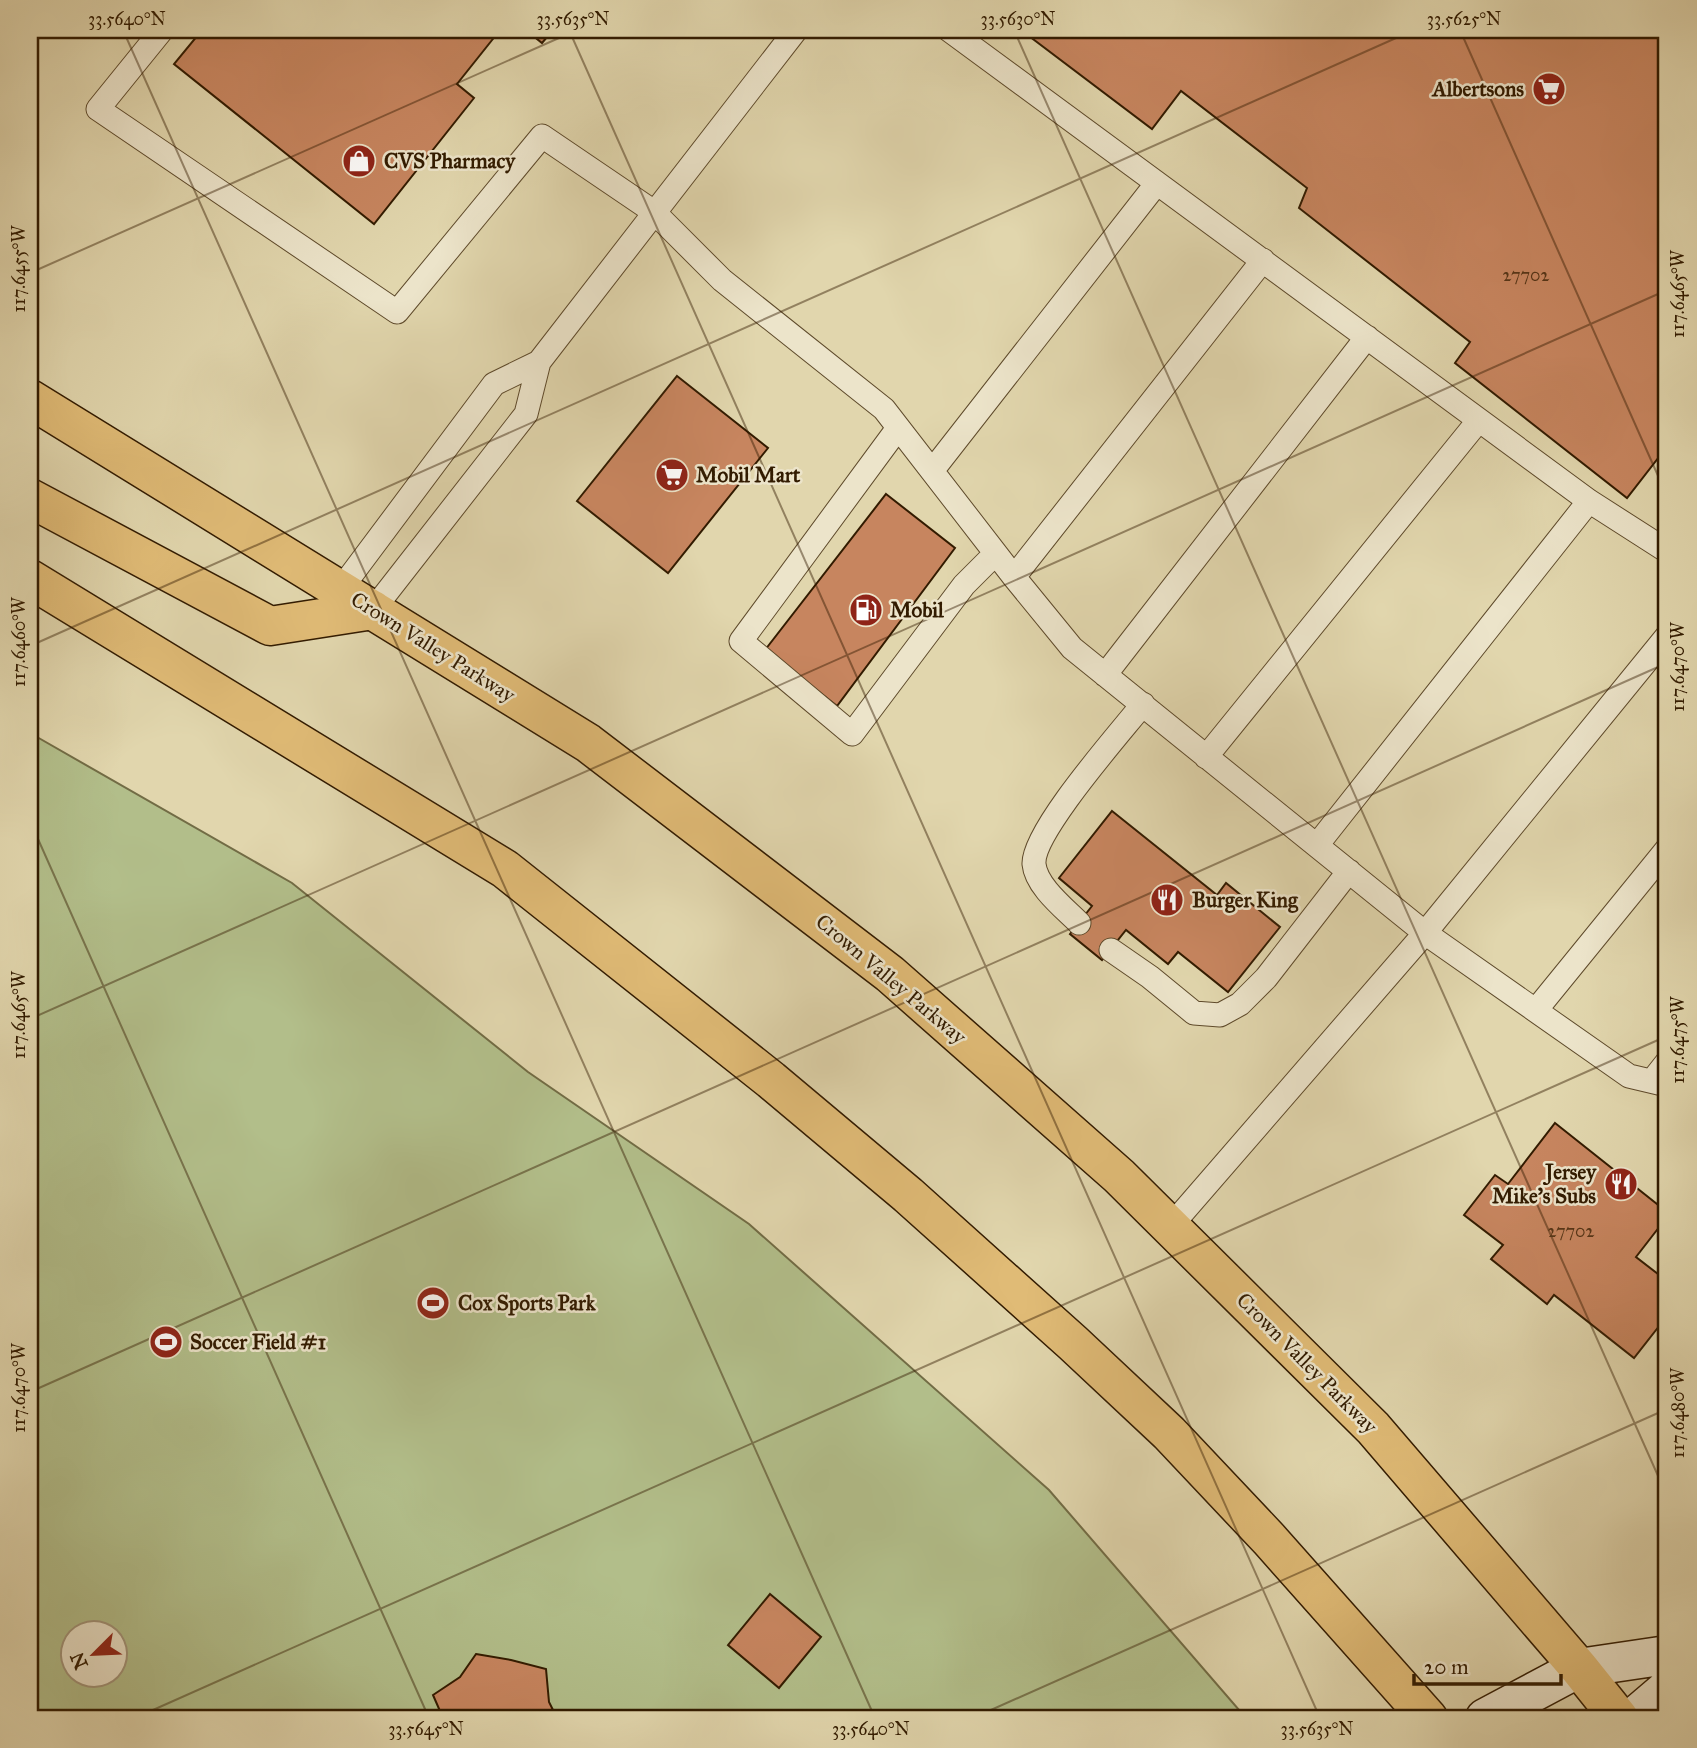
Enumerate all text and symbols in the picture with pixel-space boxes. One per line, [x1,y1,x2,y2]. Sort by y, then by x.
text: 33.5640°N [88,8,166,30]
text: 33.5635°N [537,8,609,30]
text: 33.5630°N [981,8,1055,30]
text: 33.5625°N [1427,8,1501,30]
supermarket icon: Albertsons [1530,70,1568,108]
place label: Albertsons [1431,76,1524,102]
shop icon: CVS Pharmacy [340,142,378,180]
place label: CVS Pharmacy [384,148,516,174]
text: 117.6455°W [8,225,30,312]
text: 117.6465°W [1667,249,1689,338]
house number: 27702 [1503,264,1550,286]
supermarket icon: Mobil Mart [653,456,691,494]
place label: Mobil Mart [696,462,801,488]
street label: Crown Valley Parkway [346,586,521,709]
fuel station icon: Mobil [847,591,885,629]
text: 117.6460°W [8,596,30,687]
place label: Mobil [890,597,945,623]
text: 117.6470°W [1667,621,1689,712]
restaurant icon: Burger King [1148,881,1186,919]
place label: Burger King [1192,887,1299,913]
street label: Crown Valley Parkway [810,908,972,1050]
text: 117.6465°W [8,970,30,1059]
text: 117.6475°W [1667,995,1689,1084]
place label: Jersey Mike's Subs [1492,1159,1597,1209]
restaurant icon: Jersey Mike's Subs [1602,1165,1640,1203]
house number: 27702 [1548,1220,1595,1242]
sports icon: Cox Sports Park [414,1284,452,1322]
street label: Crown Valley Parkway [1231,1287,1384,1440]
place label: Cox Sports Park [458,1290,597,1316]
sports icon: Soccer Field #1 [147,1323,185,1361]
place label: Soccer Field #1 [190,1329,326,1355]
text: 117.6470°W [8,1342,30,1433]
text: 117.6480°W [1667,1367,1689,1458]
north arrow [60,1618,130,1688]
scale bar [1414,1643,1560,1687]
text: N [65,1649,93,1673]
text: 20 m [1424,1654,1469,1680]
text: 33.5645°N [388,1718,464,1740]
text: 33.5640°N [832,1718,910,1740]
text: 33.5635°N [1281,1718,1353,1740]

